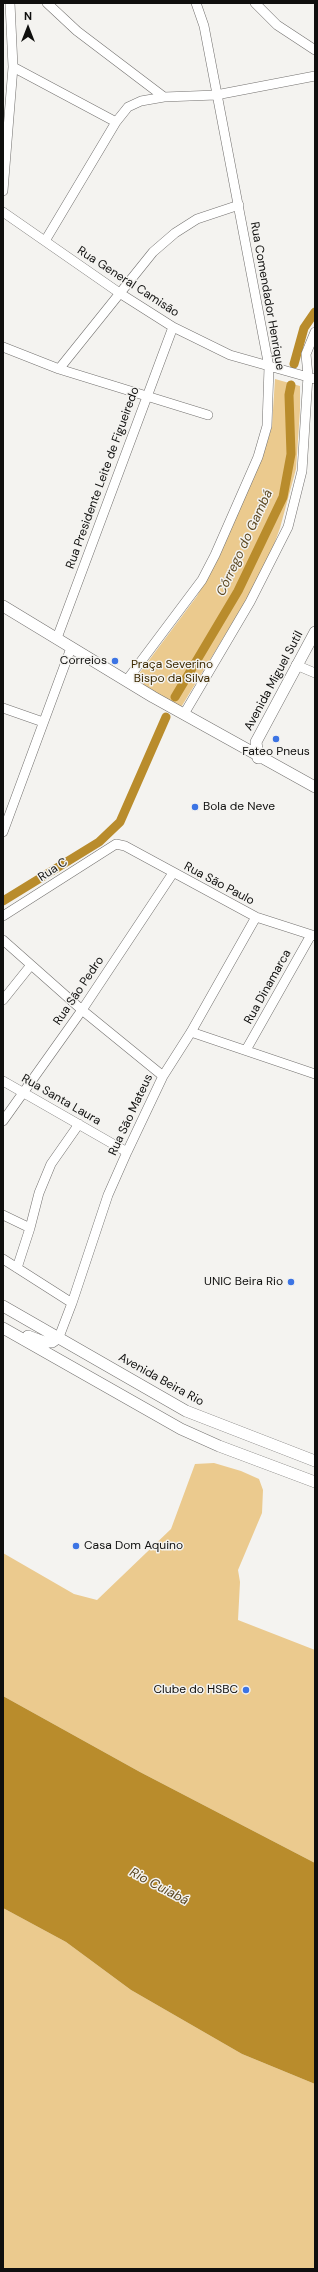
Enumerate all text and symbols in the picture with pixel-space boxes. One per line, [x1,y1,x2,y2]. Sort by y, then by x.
north arrow [8,8,48,48]
text: N [24,9,32,23]
street label: Rua Comendador Henrique [247,221,287,371]
street label: Rua General Camisão [74,244,182,320]
street label: Rua Presidente Leite de Figueiredo [63,385,143,571]
water label: Córrego do Gambá [214,487,276,599]
street label: Avenida Miguel Sutil [242,629,306,733]
place label: Correios [60,654,107,668]
marker: Correios [110,656,120,666]
park label: Praça Severino Bispo da Silva [131,658,213,686]
marker: Fateo Pneus [271,734,281,744]
place label: Fateo Pneus [242,745,310,759]
place label: Bola de Neve [203,800,275,814]
marker: Bola de Neve [190,802,200,812]
street label: Rua C [36,855,70,885]
street label: Rua São Paulo [181,859,257,909]
street label: Rua Dinamarca [242,947,294,1027]
street label: Rua São Pedro [51,954,107,1028]
street label: Rua Santa Laura [19,1071,103,1129]
street label: Rua São Mateus [106,1072,156,1158]
place label: UNIC Beira Rio [204,1275,283,1289]
marker: UNIC Beira Rio [286,1277,296,1287]
street label: Avenida Beira Rio [116,1351,206,1409]
place label: Casa Dom Aquino [84,1539,183,1553]
marker: Casa Dom Aquino [71,1541,81,1551]
place label: Clube do HSBC [154,1683,238,1697]
marker: Clube do HSBC [241,1685,251,1695]
water label: Rio Cuiabá [127,1865,191,1909]

